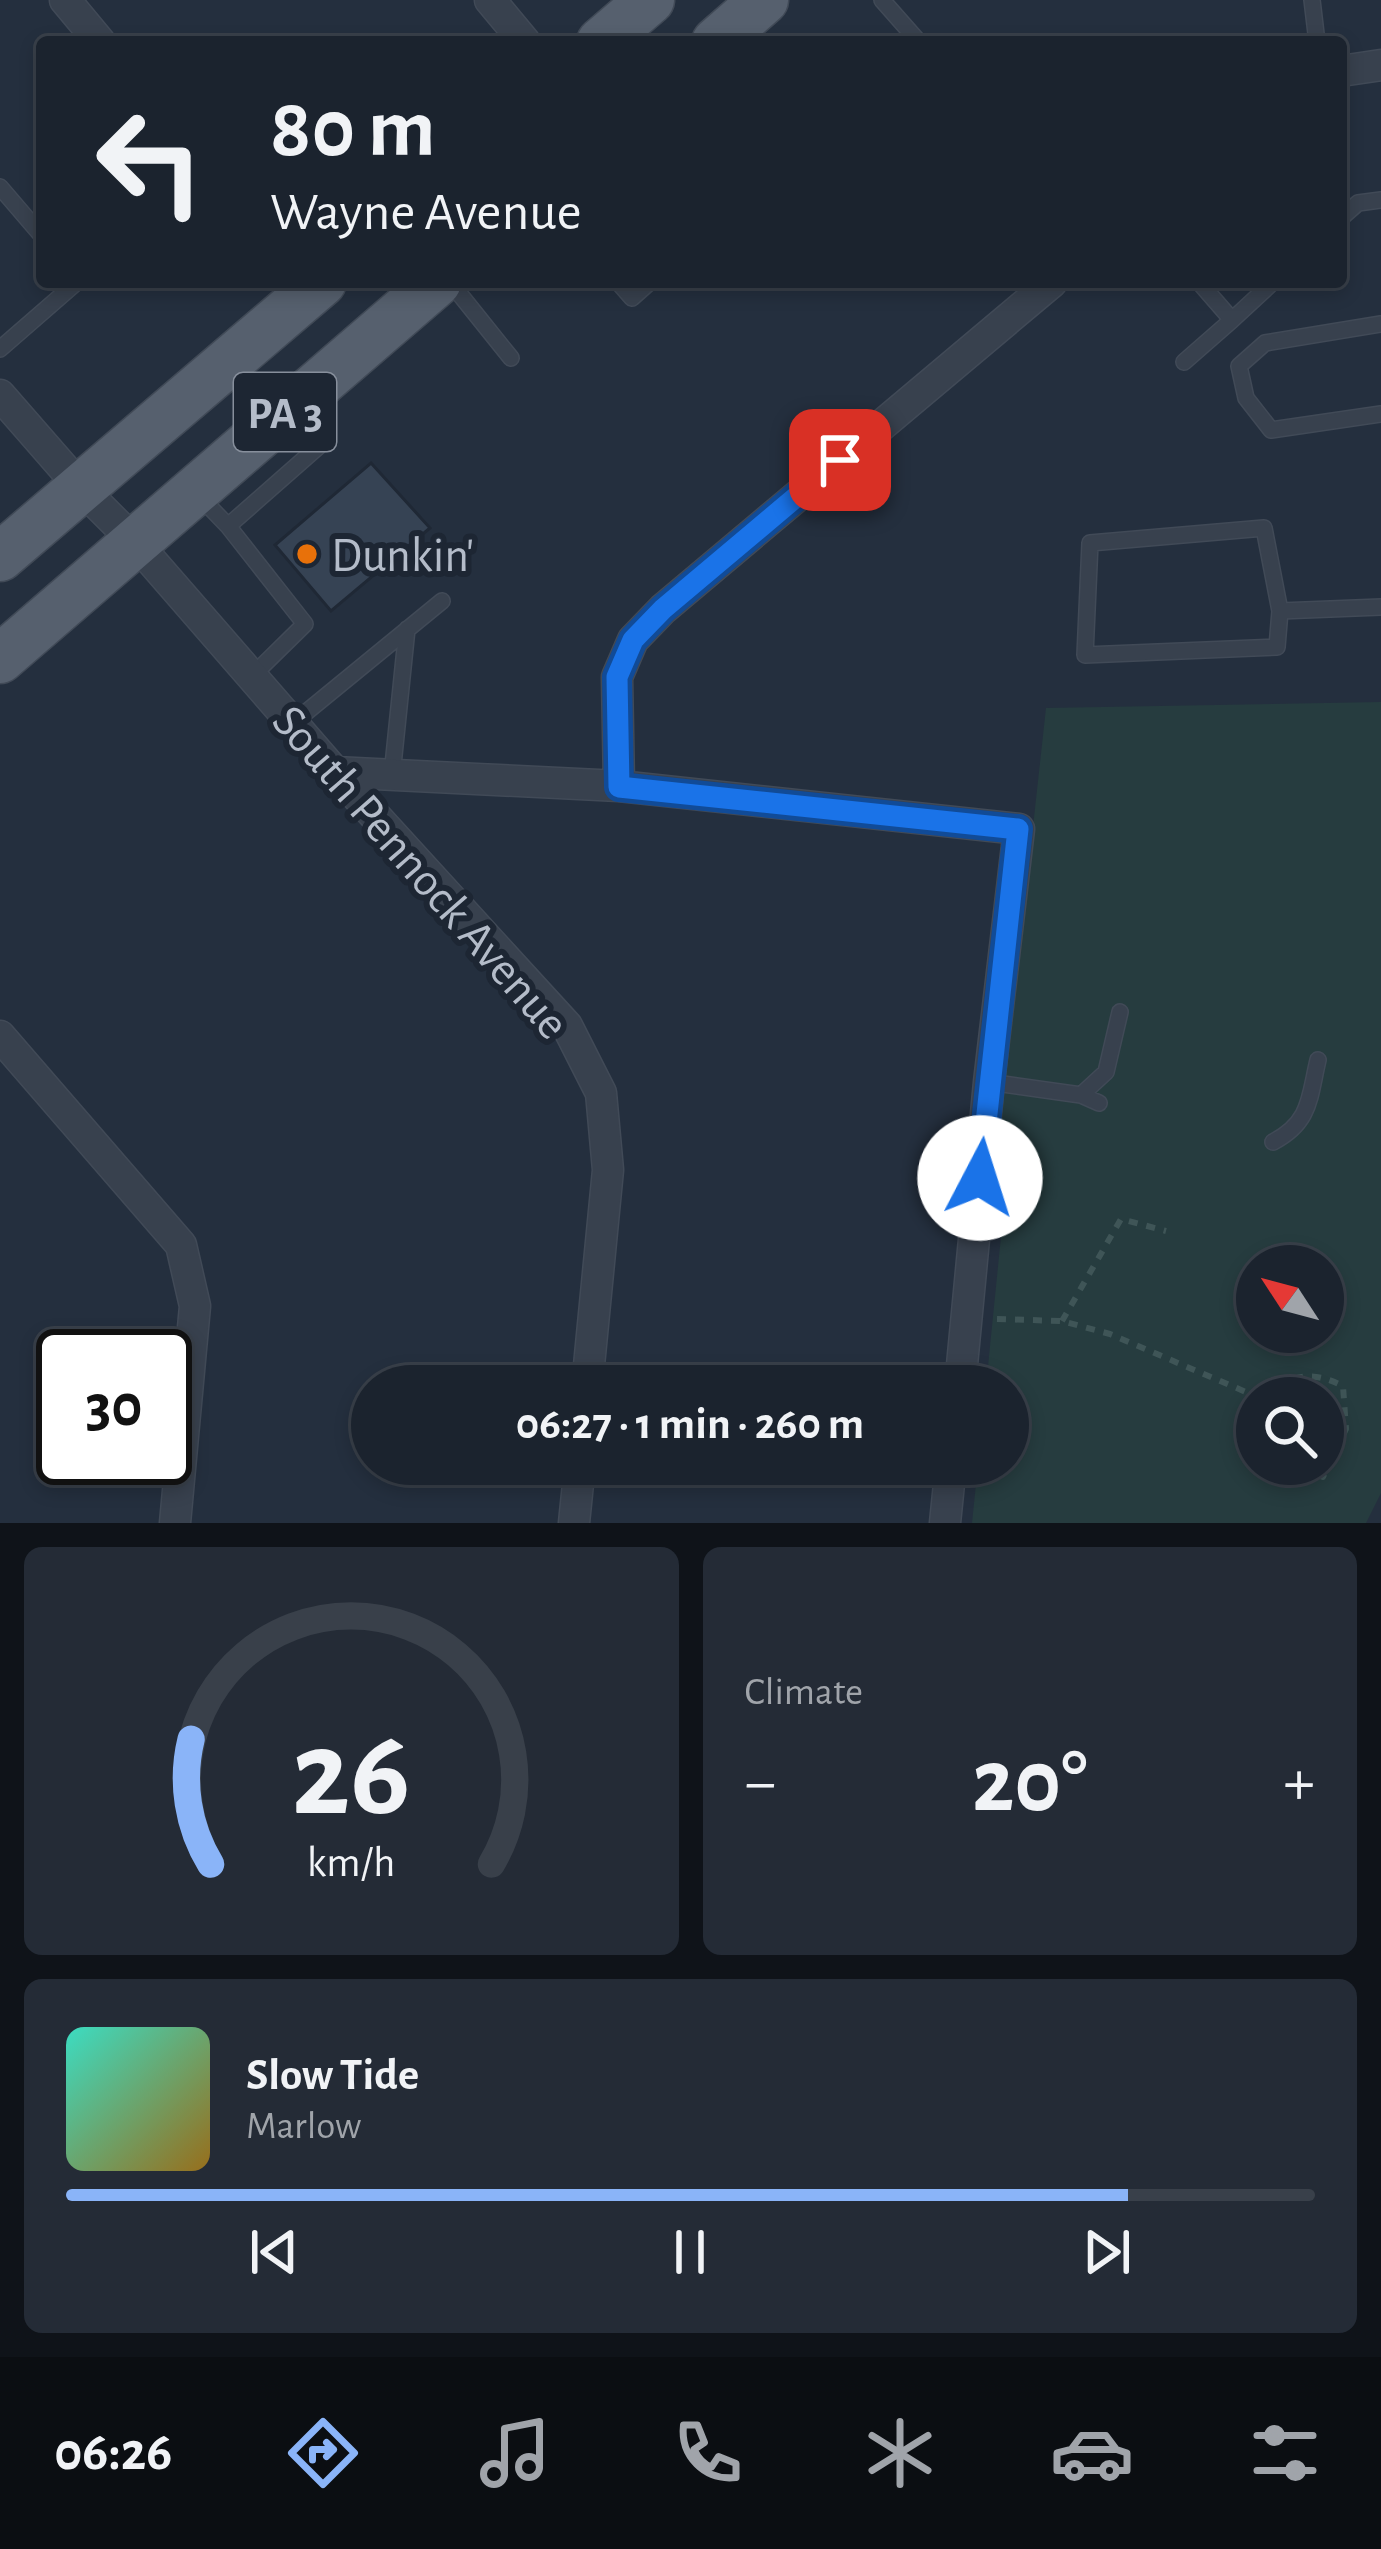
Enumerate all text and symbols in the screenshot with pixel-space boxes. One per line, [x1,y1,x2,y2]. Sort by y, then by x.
icon: left [72,84,228,240]
text: 80 m [270,88,436,172]
text: Wayne Avenue [270,186,582,240]
road number: PA 3 [234,373,336,451]
pin [789,409,891,511]
icon: arrive [807,427,873,493]
place label: Dunkin' [331,533,474,581]
marker: Dunkin' [294,541,320,567]
street label: South Pennock Avenue [263,697,577,1049]
position arrow [917,1115,1043,1241]
north arrow [1236,1245,1344,1353]
map controls [1236,1245,1344,1485]
speed limit sign: 30 [36,1329,192,1485]
button: search [1236,1377,1344,1485]
text: 06:27 · 1 min · 260 m [516,1402,864,1447]
text: Climate [745,1673,863,1712]
text: 26 [292,1713,411,1838]
text: 20° [972,1738,1088,1828]
text: − [745,1750,776,1816]
text: + [1283,1750,1315,1816]
text: km/h [307,1842,395,1885]
text: Slow Tide [246,2053,419,2098]
text: Marlow [246,2107,361,2146]
icon: previous [241,2219,307,2285]
icon: pause [657,2219,723,2285]
icon: next [1074,2219,1140,2285]
icon: directions [281,2411,365,2495]
icon: music [473,2411,557,2495]
icon: phone [666,2411,750,2495]
icon: climate [858,2411,942,2495]
icon: car [1050,2411,1134,2495]
icon: filters [1243,2411,1327,2495]
text: 06:26 [54,2426,172,2480]

